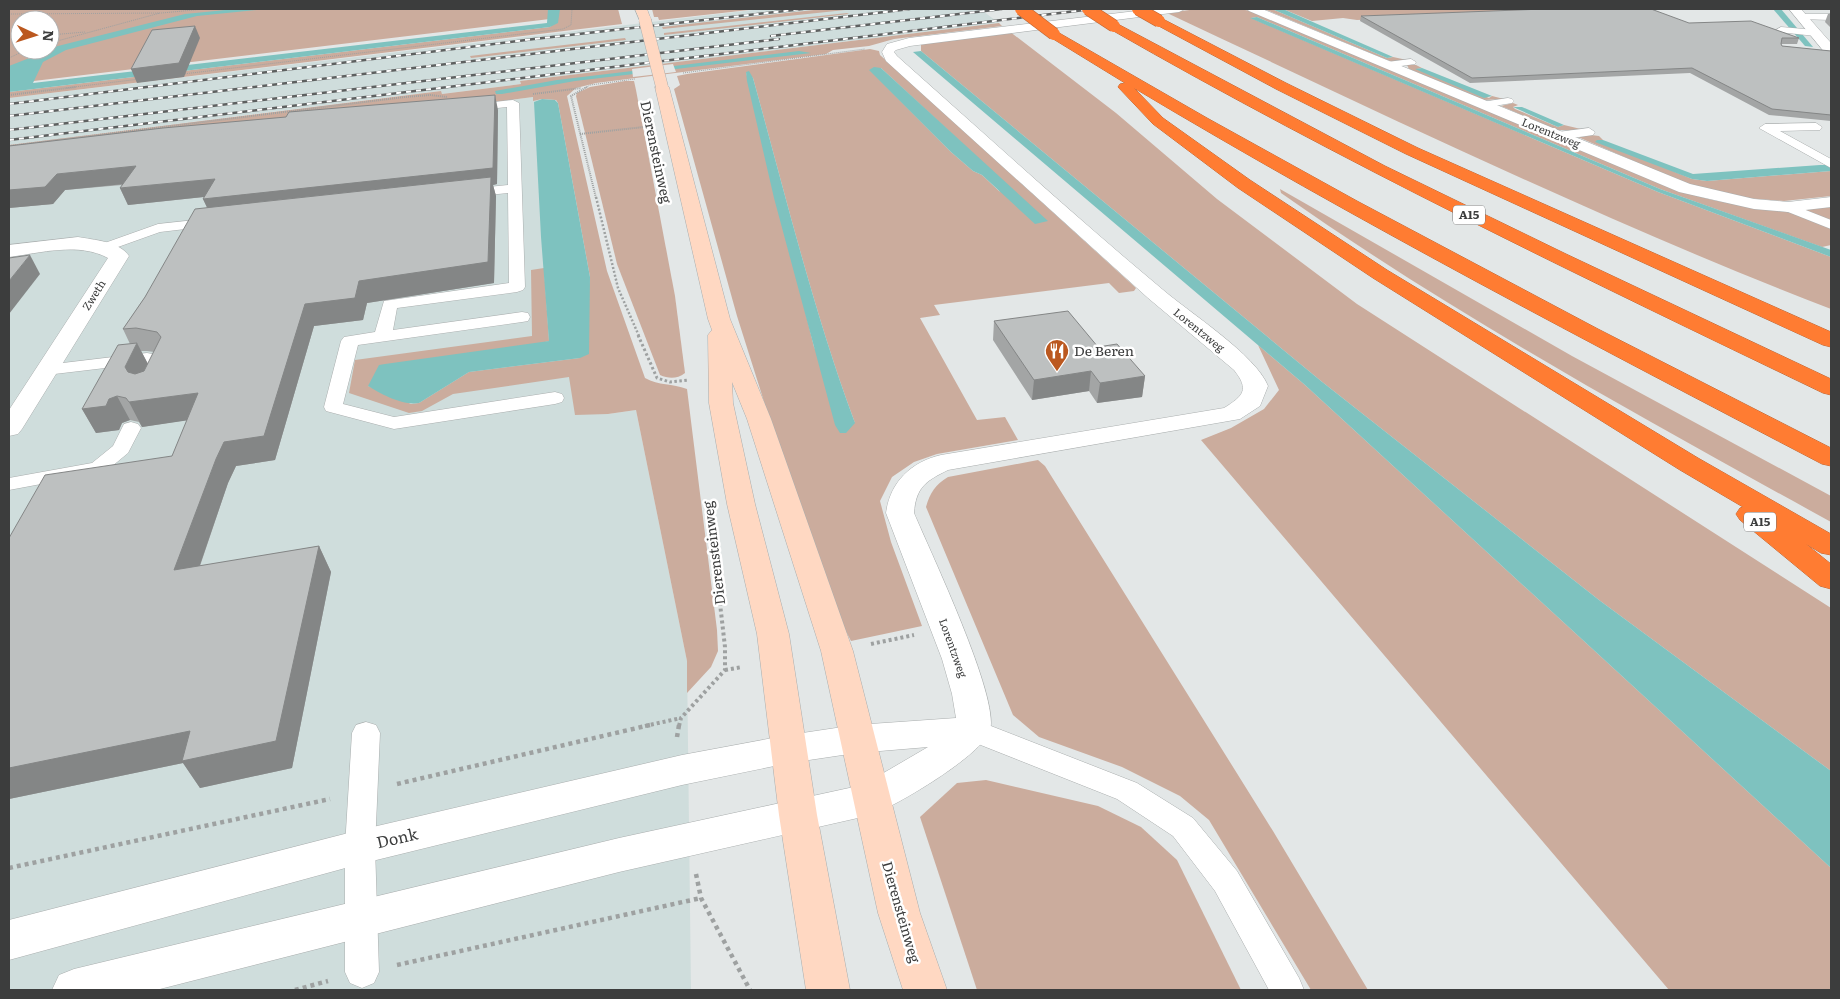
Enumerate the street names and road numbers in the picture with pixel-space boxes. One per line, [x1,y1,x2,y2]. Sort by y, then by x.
street label: Dierensteinweg [636,99,678,205]
street label: Lorentzweg [1520,113,1584,151]
road number: A15 [1453,206,1485,224]
street label: Zweth [78,276,109,313]
street label: Lorentzweg [1171,304,1229,355]
street label: Dierensteinweg [697,500,729,606]
road number: A15 [1744,512,1776,532]
street label: Lorentzweg [936,616,972,680]
street label: Donk [374,821,420,853]
street label: Dierensteinweg [878,859,926,965]

